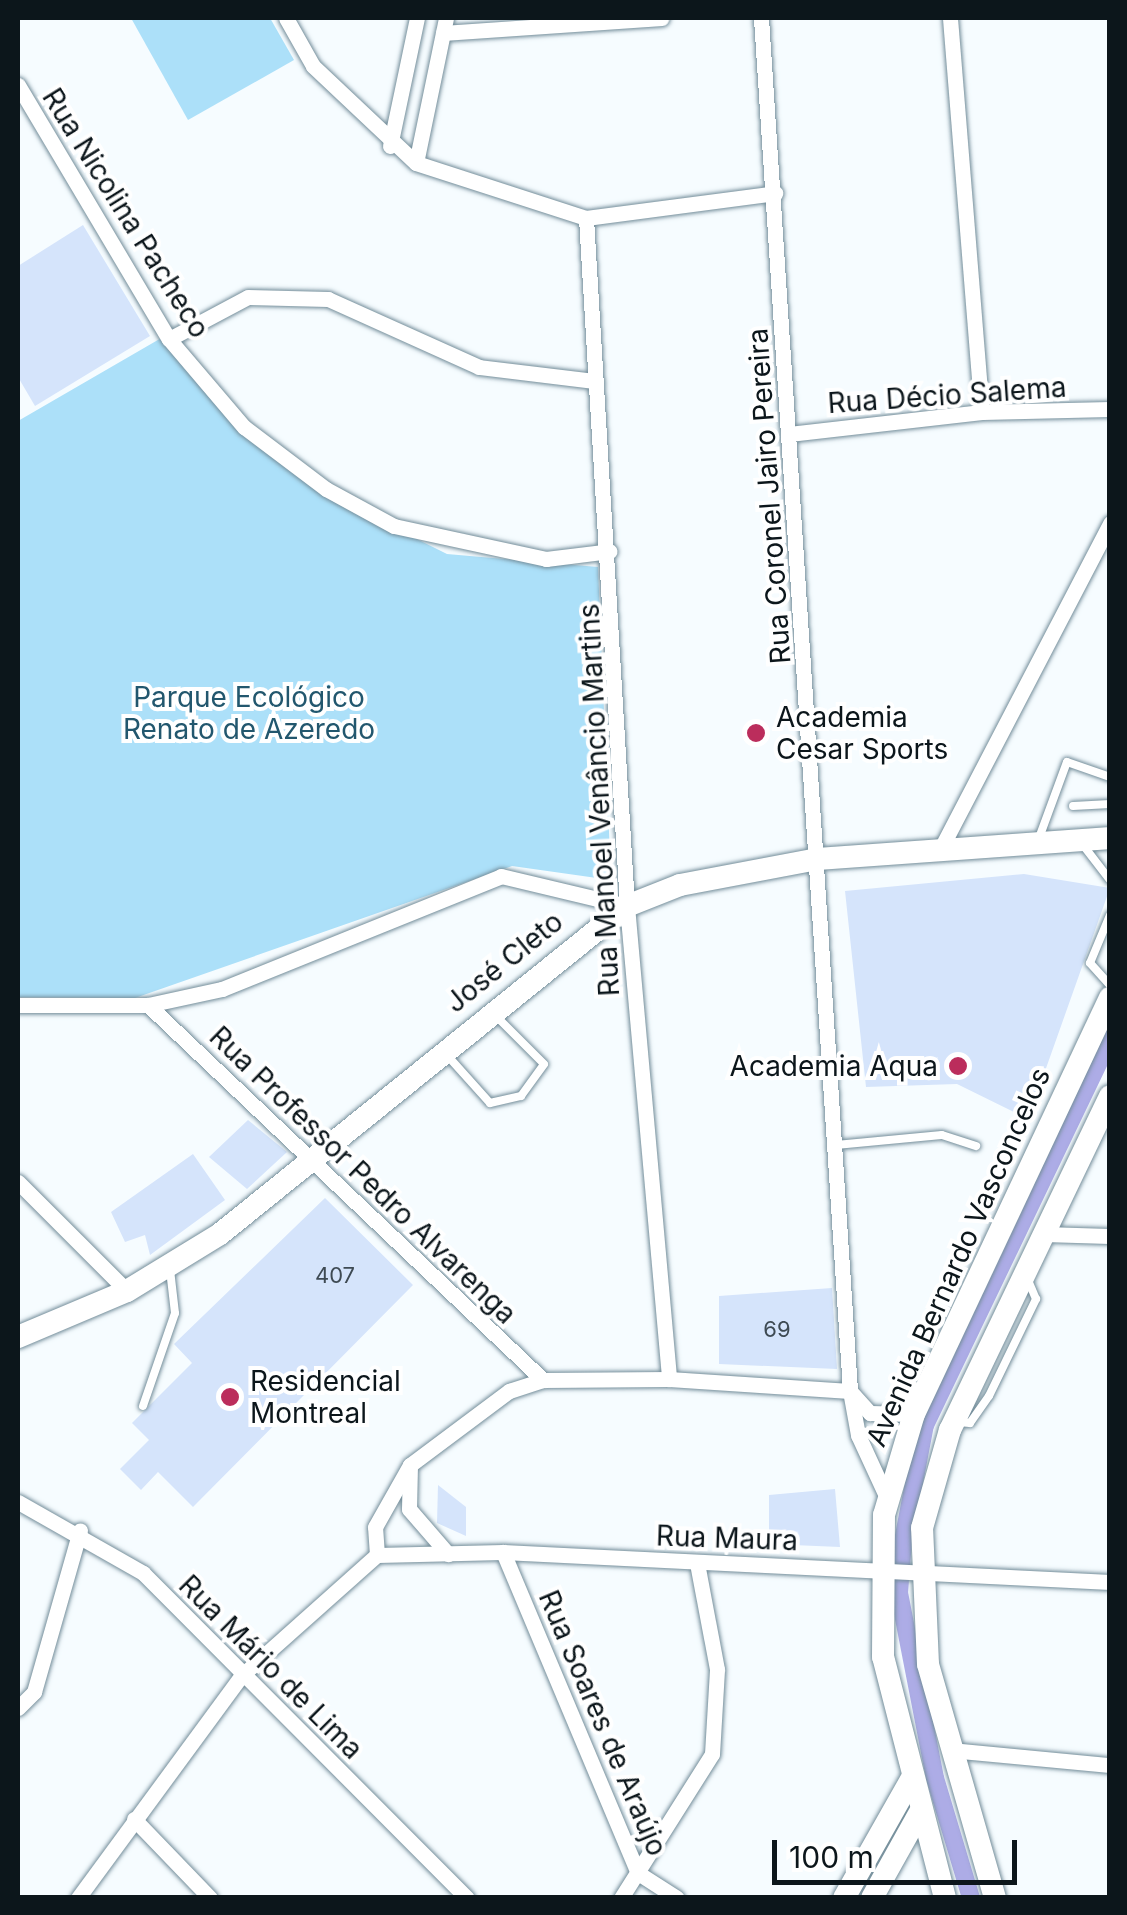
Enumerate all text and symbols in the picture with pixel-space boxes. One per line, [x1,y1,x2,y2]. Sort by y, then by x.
street label: Rua Nicolina Pacheco [35,82,217,344]
street label: Rua Coronel Jairo Pereira [741,327,797,665]
street label: Rua Décio Salema [827,370,1067,420]
street label: Rua Manoel Venâncio Martins [572,603,626,997]
park label: Parque Ecológico Renato de Azeredo [123,680,375,746]
place label: Academia Cesar Sports [776,700,948,766]
marker: Academia Cesar Sports [745,722,767,744]
street label: José Cleto [439,905,569,1019]
street label: Rua Professor Pedro Alvarenga [203,1020,523,1330]
place label: Academia Aqua [730,1049,938,1083]
marker: Academia Aqua [947,1055,969,1077]
street label: Avenida Bernardo Vasconcelos [859,1062,1057,1452]
house number: 407 [315,1263,355,1289]
house number: 69 [763,1317,791,1343]
place label: Residencial Montreal [250,1364,401,1430]
marker: Residencial Montreal [219,1386,241,1408]
street label: Rua Maura [655,1519,799,1557]
street label: Rua Mário de Lima [172,1568,370,1766]
street label: Rua Soares de Araújo [532,1585,674,1861]
scale bar [777,1820,1022,1882]
text: 100 m [789,1839,874,1875]

